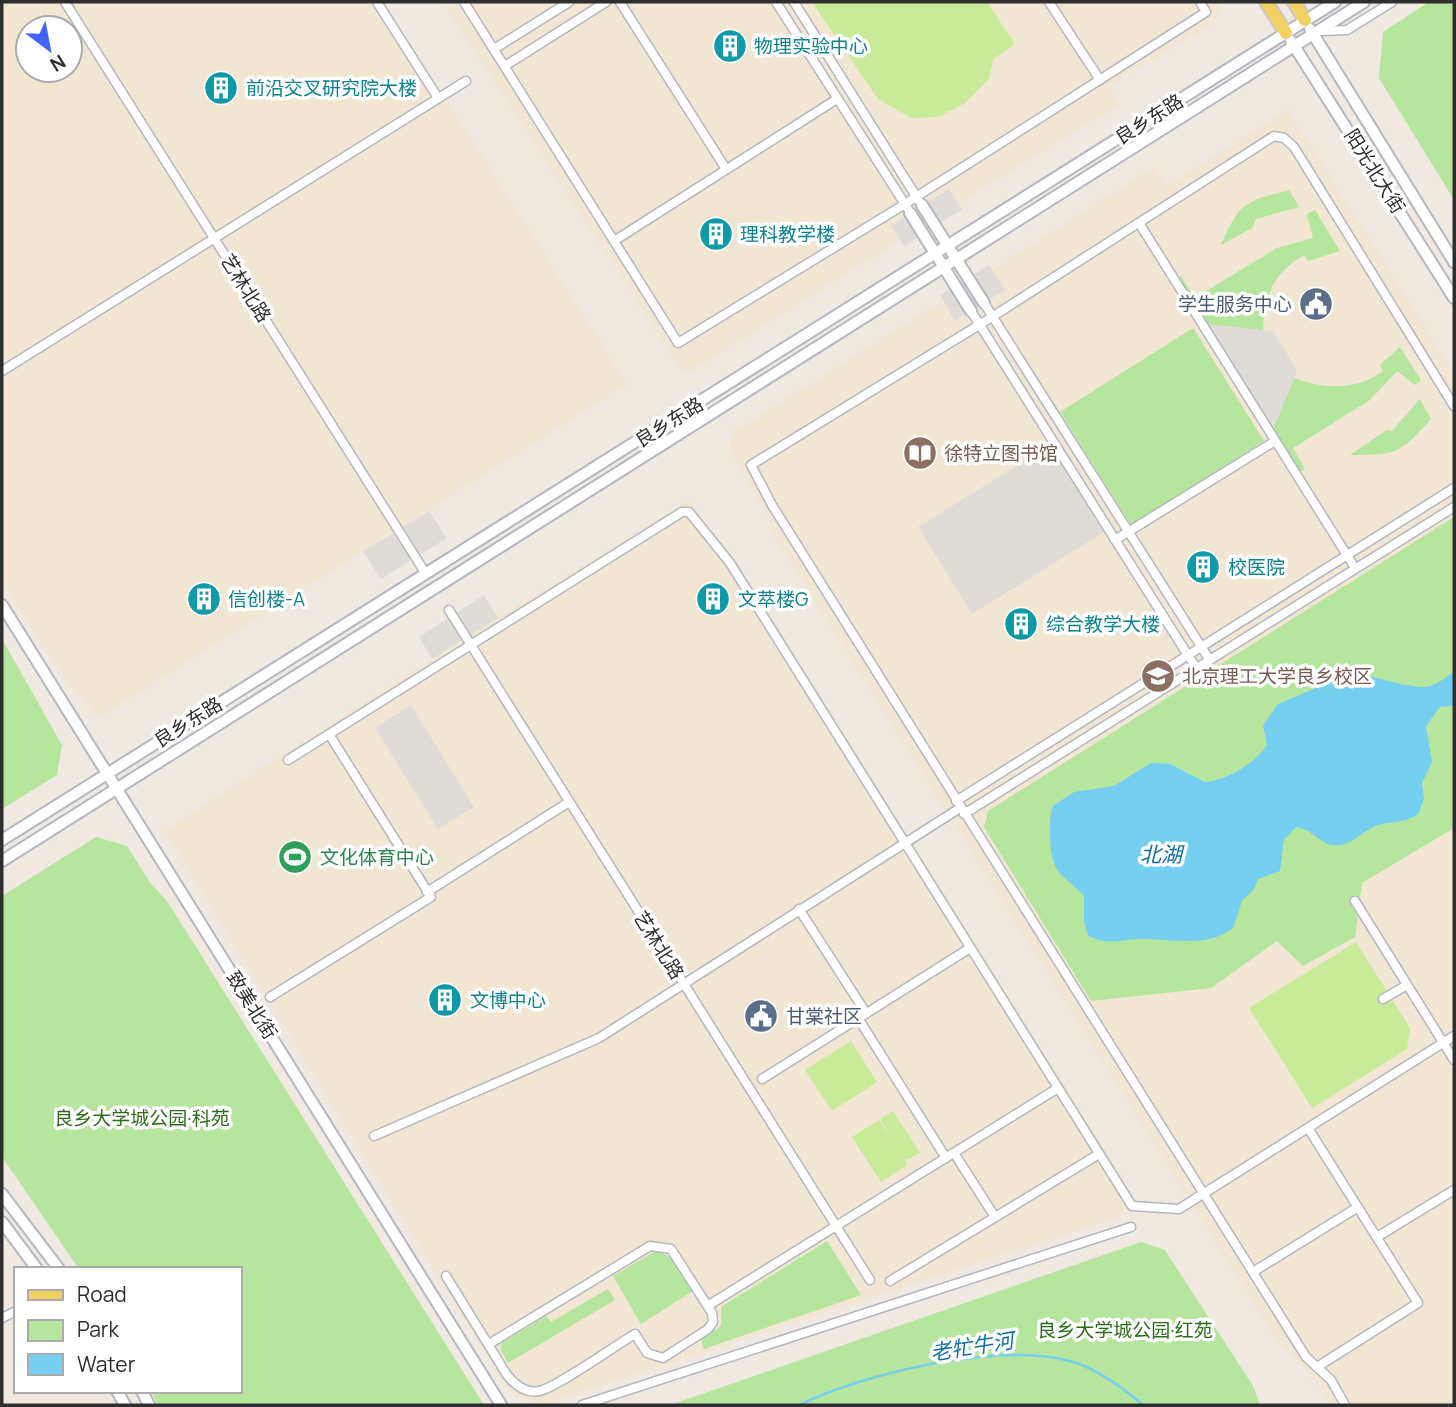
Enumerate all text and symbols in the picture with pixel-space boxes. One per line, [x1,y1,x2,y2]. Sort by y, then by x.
north arrow [14,14,84,84]
building icon: 物理实验中心 [711,27,749,65]
place label: 物理实验中心 [754,33,868,59]
text: N [45,49,71,78]
building icon: 前沿交叉研究院大楼 [202,69,240,107]
place label: 前沿交叉研究院大楼 [246,75,417,101]
street label: 良乡东路 [1110,88,1188,150]
street label: 阳光北大街 [1339,124,1411,218]
building icon: 理科教学楼 [697,215,735,253]
place label: 理科教学楼 [740,221,835,247]
street label: 艺林北路 [215,249,277,327]
public building icon: 学生服务中心 [1297,285,1335,323]
place label: 学生服务中心 [1178,291,1292,317]
street label: 良乡东路 [630,391,708,453]
library icon: 徐特立图书馆 [901,434,939,472]
place label: 徐特立图书馆 [944,440,1058,466]
building icon: 校医院 [1184,548,1222,586]
place label: 校医院 [1228,554,1285,580]
building icon: 信创楼-A [185,580,223,618]
building icon: 文萃楼G [694,580,732,618]
place label: 信创楼-A [228,586,305,612]
place label: 文萃楼G [738,586,808,612]
building icon: 综合教学大楼 [1002,605,1040,643]
place label: 综合教学大楼 [1046,611,1160,637]
school or university icon: 北京理工大学良乡校区 [1139,657,1177,695]
place label: 北京理工大学良乡校区 [1182,663,1372,689]
street label: 良乡东路 [149,691,227,753]
sports icon: 文化体育中心 [276,838,314,876]
water label: 北湖 [1140,840,1185,868]
place label: 文化体育中心 [320,844,434,870]
street label: 艺林北路 [628,906,690,984]
street label: 致美北街 [221,966,283,1044]
building icon: 文博中心 [426,981,464,1019]
place label: 文博中心 [470,987,546,1013]
public building icon: 甘棠社区 [742,997,780,1035]
place label: 甘棠社区 [786,1003,862,1029]
park label: 良乡大学城公园·科苑 [54,1105,230,1131]
legend [14,1267,242,1393]
text: Road [77,1280,127,1308]
text: Park [77,1315,119,1343]
park label: 良乡大学城公园·红苑 [1037,1317,1213,1343]
water label: 老牤牛河 [928,1325,1019,1366]
text: Water [77,1350,136,1378]

